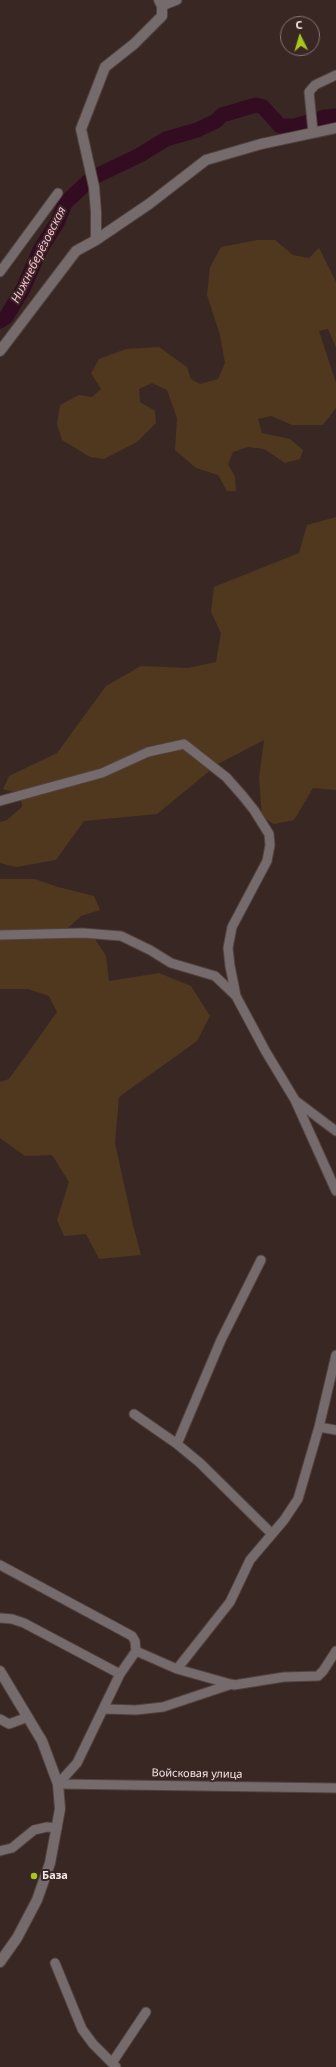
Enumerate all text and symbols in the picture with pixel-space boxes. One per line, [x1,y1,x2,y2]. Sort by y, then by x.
north arrow [280,16,320,56]
text: С [295,17,303,32]
water label: Нижнеберёзовская [9,204,69,306]
street label: Войсковая улица [151,1767,243,1781]
place label: База [42,1869,68,1883]
marker: База [29,1871,39,1881]

